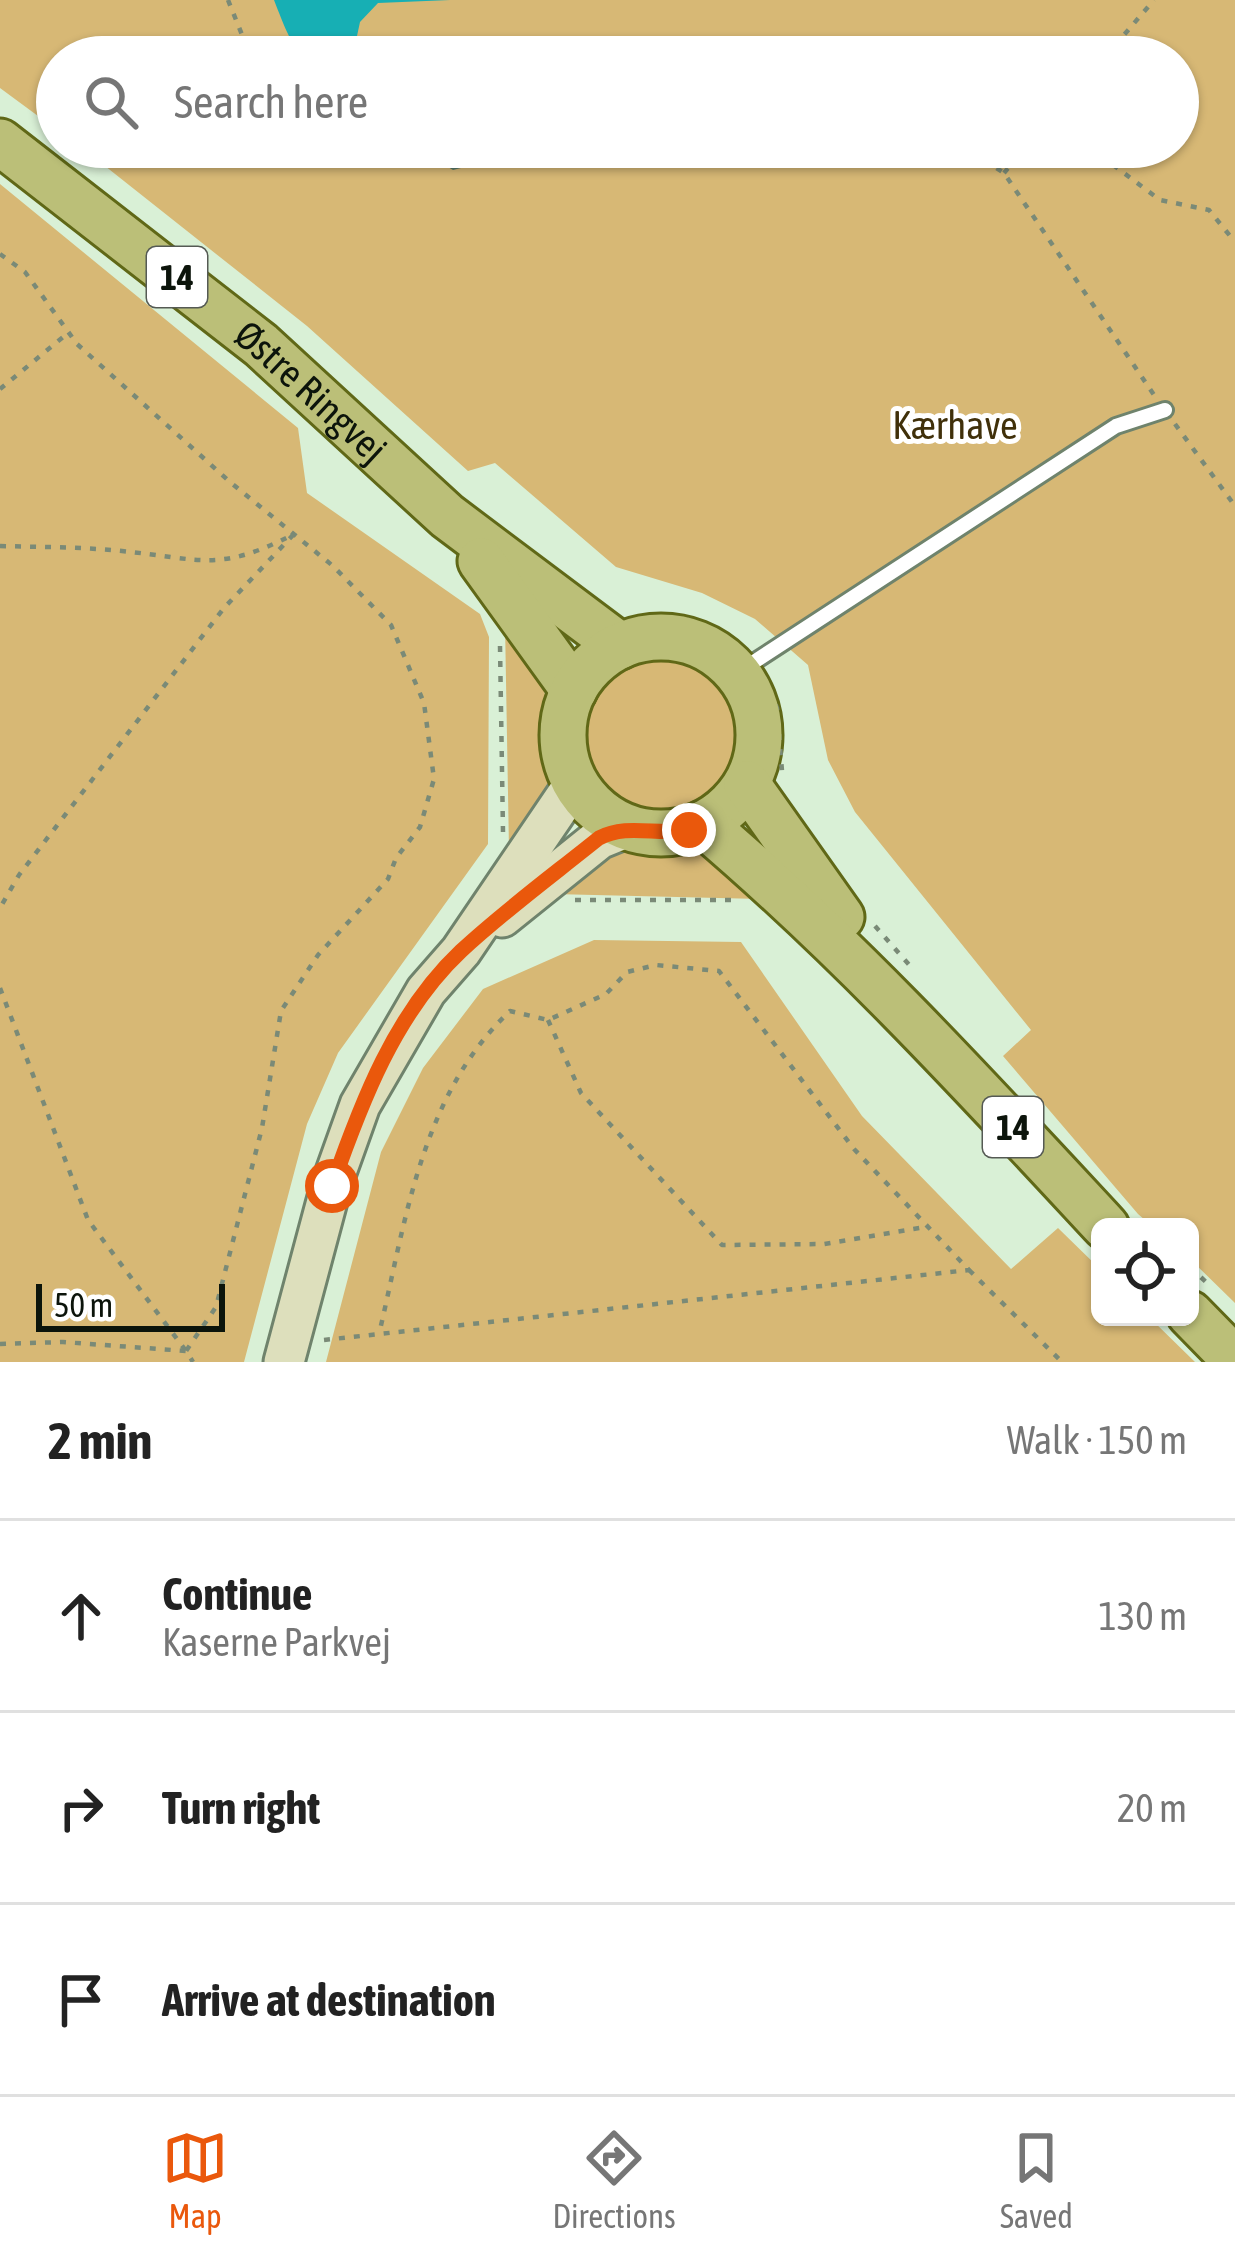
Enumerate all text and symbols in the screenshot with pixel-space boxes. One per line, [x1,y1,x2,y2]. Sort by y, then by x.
search box [36,36,1199,168]
icon: search [78,69,144,135]
text: Search here [174,76,368,128]
road number: 14 [147,247,207,307]
street label: Østre Ringvej [227,312,396,471]
park label: Kærhave [892,403,1018,447]
route end [662,803,716,857]
road number: 14 [983,1097,1043,1157]
route start [305,1159,359,1213]
map controls [1091,1218,1199,1326]
button: locate [1091,1218,1199,1326]
scale bar [36,1278,225,1331]
text: 50 m [54,1286,113,1324]
text: 2 min [48,1411,152,1470]
text: Walk · 150 m [1007,1418,1187,1462]
text: Continue [162,1568,313,1620]
icon: ahead [48,1583,114,1649]
text: 130 m [1099,1594,1187,1638]
text: Kaserne Parkvej [162,1620,391,1664]
icon: right [48,1775,114,1841]
text: Turn right [162,1782,320,1834]
text: 20 m [1117,1786,1187,1830]
icon: arrive [48,1967,114,2033]
text: Arrive at destination [162,1974,496,2026]
tab: Map [162,2125,228,2235]
tab: Directions [552,2125,676,2235]
tab: Saved [1000,2125,1073,2235]

